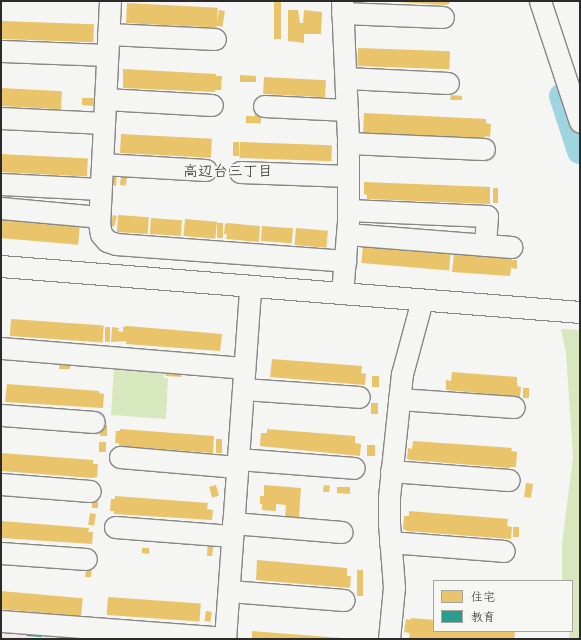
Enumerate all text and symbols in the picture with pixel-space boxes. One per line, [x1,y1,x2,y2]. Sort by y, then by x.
district label: 高辺台三丁目 [183,163,273,181]
legend [433,580,573,632]
text: 住宅 [471,590,495,605]
text: 教育 [471,610,495,625]

